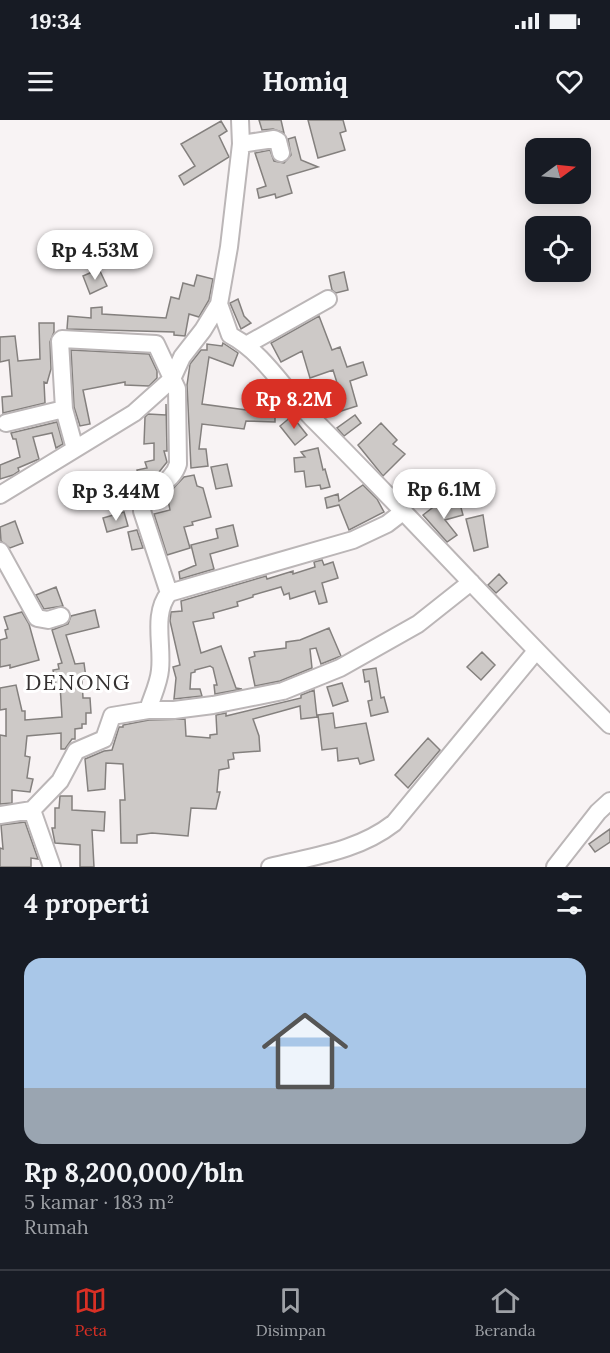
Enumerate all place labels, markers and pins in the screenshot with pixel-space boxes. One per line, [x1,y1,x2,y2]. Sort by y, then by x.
pin: Rp 4.53M [33,230,157,281]
pin: Rp 8.2M [239,379,349,430]
pin: Rp 6.1M [389,469,499,520]
pin: Rp 3.44M [54,471,178,522]

